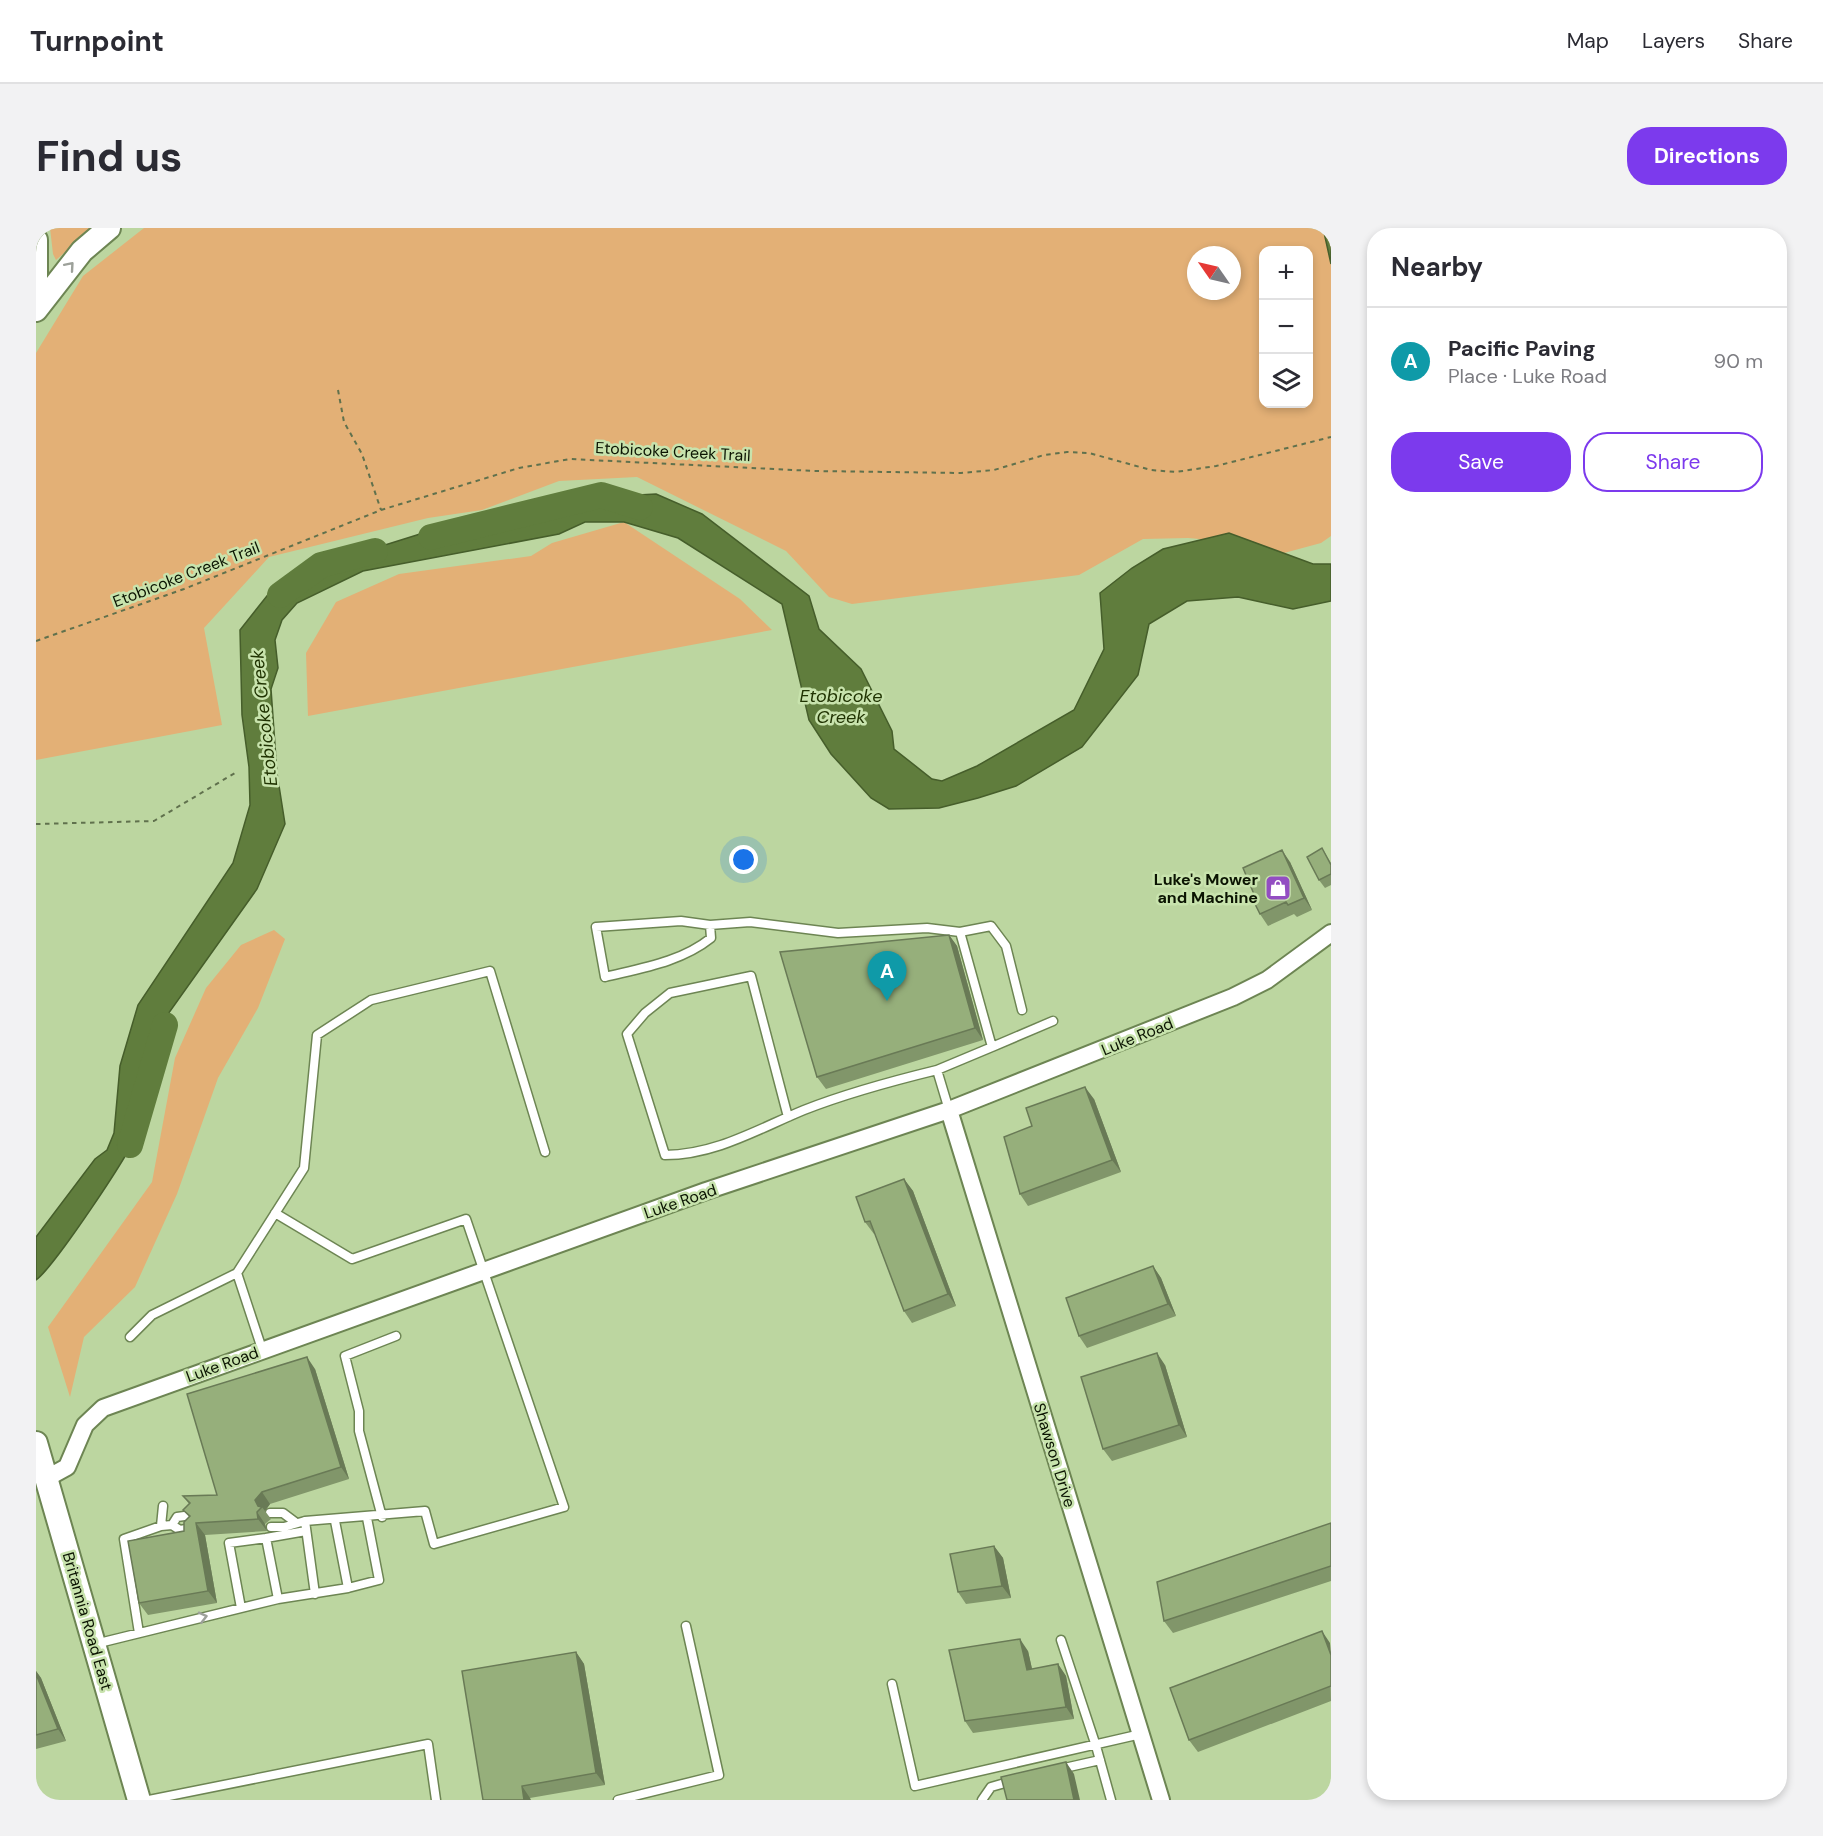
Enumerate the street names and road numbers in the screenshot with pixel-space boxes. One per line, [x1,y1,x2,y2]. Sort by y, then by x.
street label: Etobicoke Creek Trail [595,437,751,466]
street label: Etobicoke Creek Trail [110,537,263,612]
street label: Luke Road [1098,1013,1176,1060]
street label: Luke Road [641,1179,719,1224]
street label: Luke Road [183,1342,261,1387]
street label: Shawson Drive [1029,1400,1080,1510]
street label: Britannia Road East [58,1550,117,1693]

